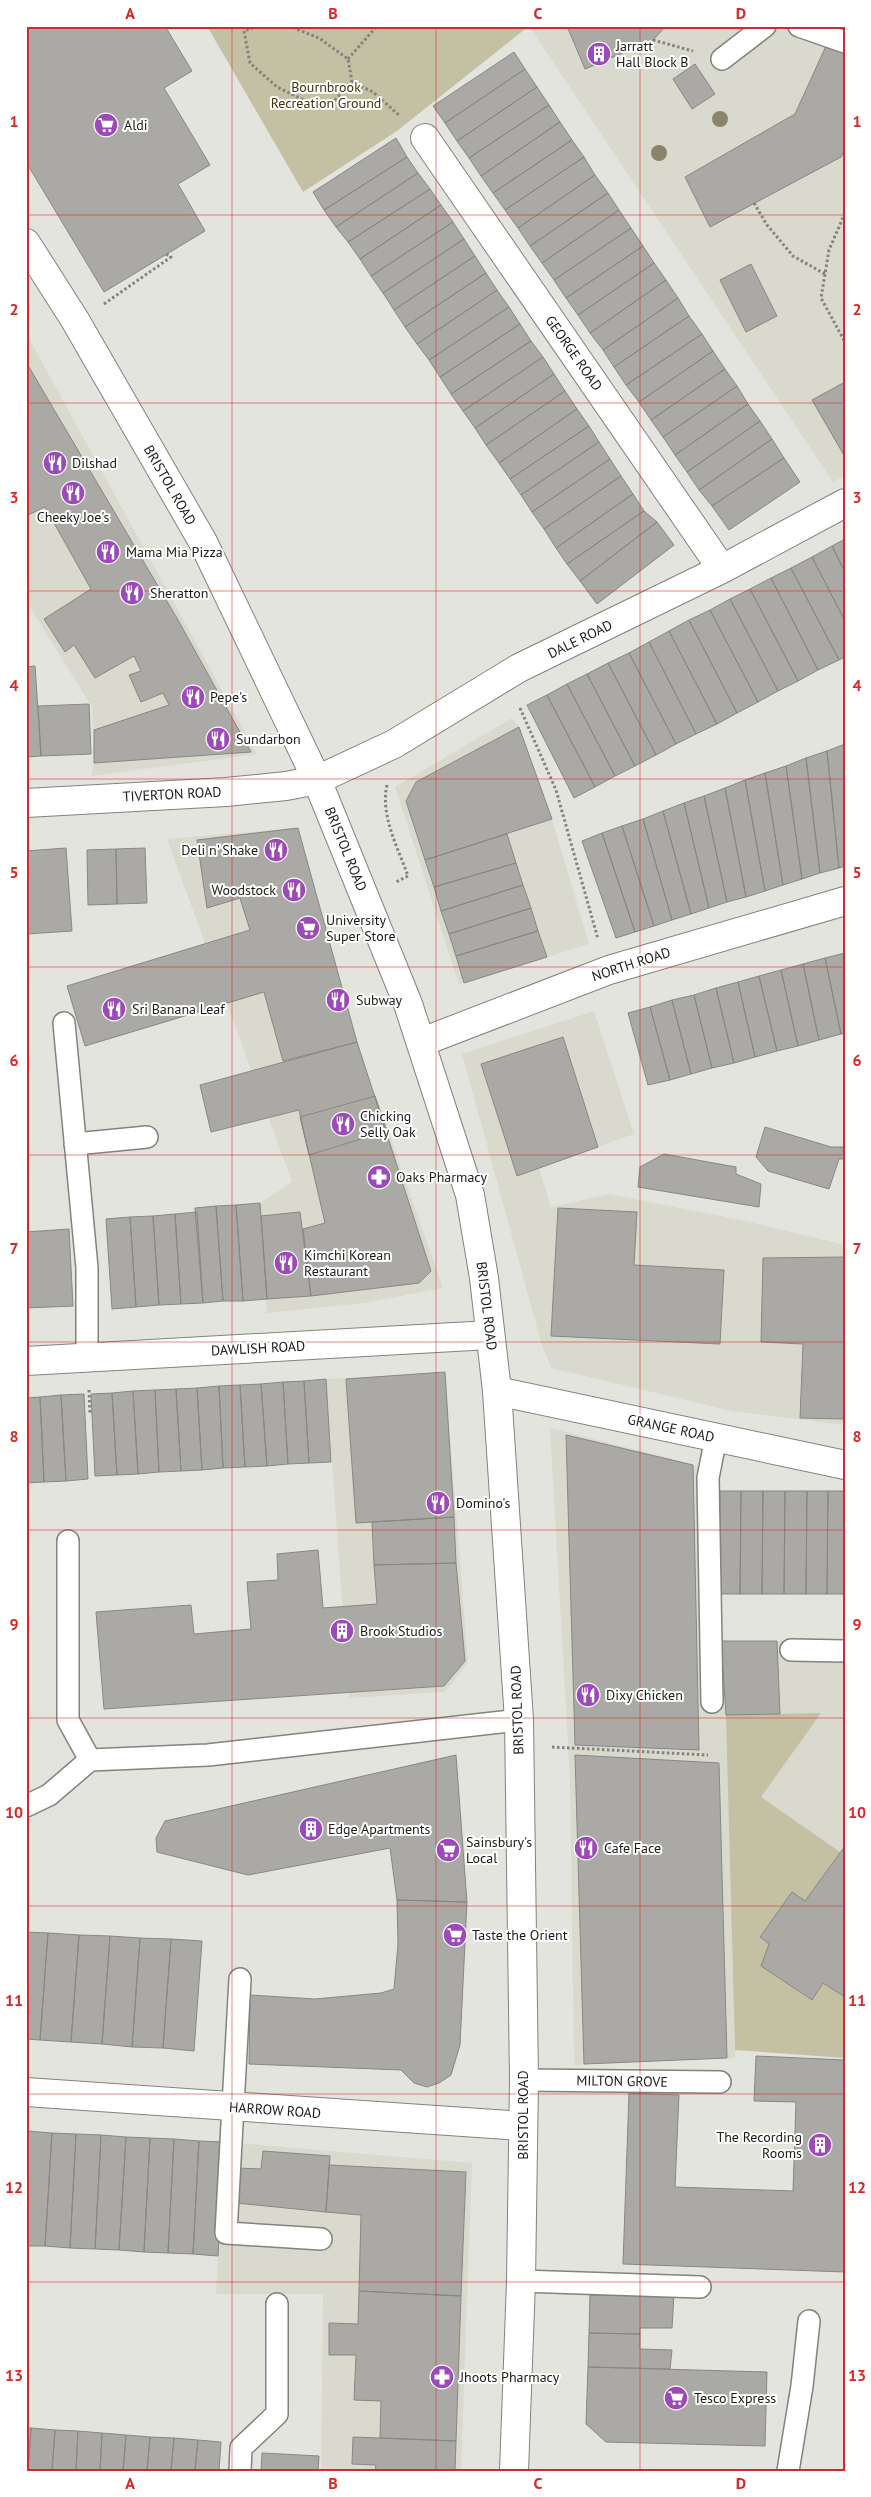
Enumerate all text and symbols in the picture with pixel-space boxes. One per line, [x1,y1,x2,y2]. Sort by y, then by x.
text: A [125,3,135,23]
text: B [328,3,338,23]
text: C [534,3,543,23]
text: D [736,3,746,23]
place label: Jarratt Hall Block B [615,37,689,71]
building icon: Jarratt Hall Block B [586,41,612,67]
park label: Bournbrook Recreation Ground [271,78,381,112]
text: 1 [9,111,19,131]
text: 1 [852,111,862,131]
supermarket icon: Aldi [93,112,119,138]
place label: Aldi [124,116,148,134]
text: 2 [9,299,19,319]
text: 2 [852,299,862,319]
street label: GEORGE ROAD [542,312,606,394]
street label: BRISTOL ROAD [140,442,200,528]
restaurant icon: Dilshad [42,450,68,476]
place label: Dilshad [72,454,117,472]
restaurant icon: Cheeky Joe's [60,480,86,506]
text: 3 [9,487,19,507]
text: 3 [852,487,862,507]
place label: Cheeky Joe's [37,508,109,526]
restaurant icon: Mama Mia Pizza [95,539,121,565]
place label: Mama Mia Pizza [126,543,223,561]
restaurant icon: Sheratton [119,580,145,606]
place label: Sheratton [150,584,208,602]
street label: DALE ROAD [545,616,615,662]
text: 4 [9,675,19,695]
text: 4 [852,675,862,695]
restaurant icon: Pepe's [180,684,206,710]
place label: Pepe's [210,688,247,706]
restaurant icon: Sundarbon [205,726,231,752]
place label: Sundarbon [236,730,301,748]
street label: TIVERTON ROAD [122,782,222,806]
street label: BRISTOL ROAD [321,804,371,894]
restaurant icon: Deli n' Shake [263,837,289,863]
place label: Deli n' Shake [181,841,258,859]
text: 5 [9,862,19,882]
text: 5 [852,862,862,882]
restaurant icon: Woodstock [281,877,307,903]
place label: Woodstock [211,881,276,899]
place label: University Super Store [326,911,396,945]
supermarket icon: University Super Store [295,915,321,941]
street label: NORTH ROAD [589,943,673,985]
restaurant icon: Subway [325,987,351,1013]
place label: Subway [356,991,403,1009]
restaurant icon: Sri Banana Leaf [101,996,127,1022]
place label: Sri Banana Leaf [132,1000,225,1018]
text: 6 [9,1050,19,1070]
text: 6 [852,1050,862,1070]
place label: Chicking Selly Oak [360,1107,416,1141]
restaurant icon: Chicking Selly Oak [330,1111,356,1137]
pharmacy icon: Oaks Pharmacy [366,1164,392,1190]
place label: Oaks Pharmacy [396,1168,488,1186]
text: 7 [9,1238,19,1258]
text: 7 [852,1238,862,1258]
place label: Kimchi Korean Restaurant [304,1246,391,1280]
restaurant icon: Kimchi Korean Restaurant [273,1250,299,1276]
street label: BRISTOL ROAD [473,1261,501,1351]
street label: DAWLISH ROAD [210,1337,306,1359]
street label: GRANGE ROAD [626,1410,716,1446]
text: 8 [9,1426,19,1446]
text: 8 [852,1426,862,1446]
restaurant icon: Domino's [425,1490,451,1516]
place label: Domino's [456,1494,510,1512]
text: 9 [9,1614,19,1634]
text: 9 [852,1614,862,1634]
building icon: Brook Studios [329,1618,355,1644]
place label: Brook Studios [360,1622,442,1640]
street label: BRISTOL ROAD [506,1665,528,1755]
restaurant icon: Dixy Chicken [575,1682,601,1708]
place label: Dixy Chicken [606,1686,683,1704]
text: 10 [5,1802,23,1822]
text: 10 [848,1802,866,1822]
building icon: Edge Apartments [298,1816,324,1842]
place label: Edge Apartments [328,1820,430,1838]
place label: Sainsbury's Local [466,1833,532,1867]
restaurant icon: Cafe Face [573,1835,599,1861]
supermarket icon: Sainsbury's Local [435,1837,461,1863]
place label: Cafe Face [604,1839,661,1857]
supermarket icon: Taste the Orient [442,1922,468,1948]
place label: Taste the Orient [472,1926,568,1944]
text: 11 [5,1990,23,2010]
text: 11 [848,1990,866,2010]
street label: BRISTOL ROAD [514,2070,532,2160]
street label: MILTON GROVE [576,2071,668,2091]
street label: HARROW ROAD [228,2098,322,2122]
place label: The Recording Rooms [716,2128,802,2162]
building icon: The Recording Rooms [807,2132,833,2158]
text: 12 [5,2177,23,2197]
text: 12 [848,2177,866,2197]
pharmacy icon: Jhoots Pharmacy [429,2364,455,2390]
text: 13 [5,2365,23,2385]
text: 13 [848,2365,866,2385]
place label: Jhoots Pharmacy [459,2368,560,2386]
supermarket icon: Tesco Express [663,2385,689,2411]
place label: Tesco Express [694,2389,776,2407]
text: A [125,2473,135,2493]
text: B [328,2473,338,2493]
text: C [534,2473,543,2493]
text: D [736,2473,746,2493]

